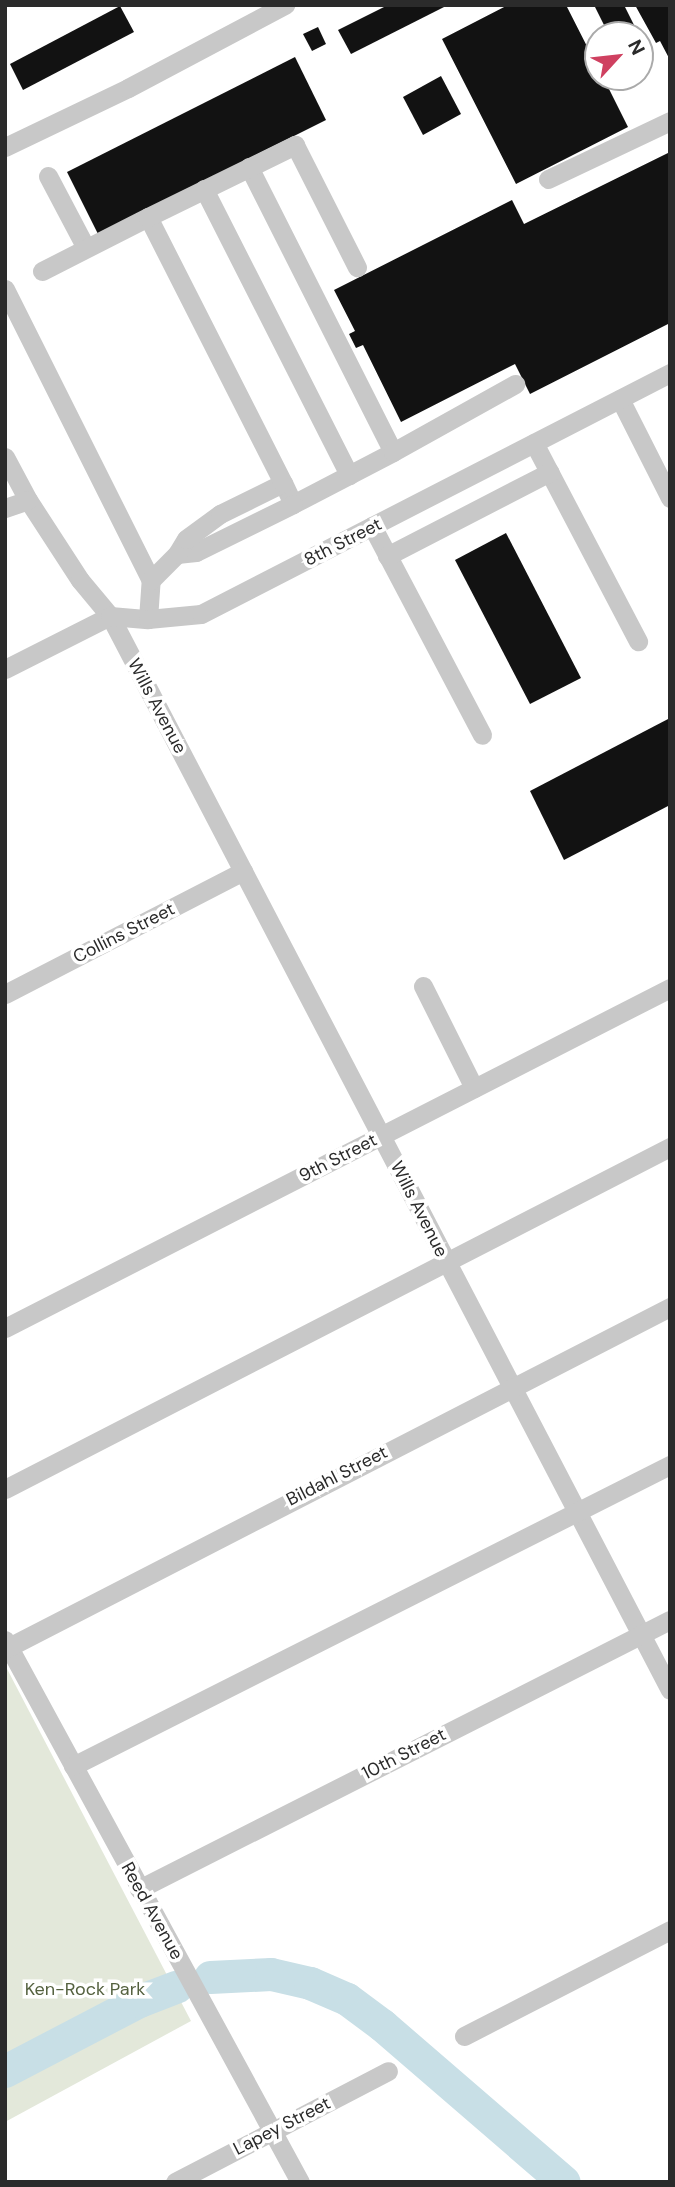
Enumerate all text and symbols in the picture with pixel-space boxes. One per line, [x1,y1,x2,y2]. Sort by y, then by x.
north arrow [584,21,654,91]
text: N [622,35,651,59]
street label: 8th Street [301,513,385,571]
street label: Wills Avenue [123,655,191,757]
street label: Collins Street [70,898,178,968]
street label: 9th Street [295,1129,381,1187]
street label: Wills Avenue [386,1157,452,1261]
street label: Bildahl Street [283,1441,391,1511]
street label: 10th Street [358,1724,450,1784]
street label: Reed Avenue [116,1859,188,1963]
park label: Ken-Rock Park [25,1978,145,2000]
street label: Lapey Street [230,2092,334,2160]

